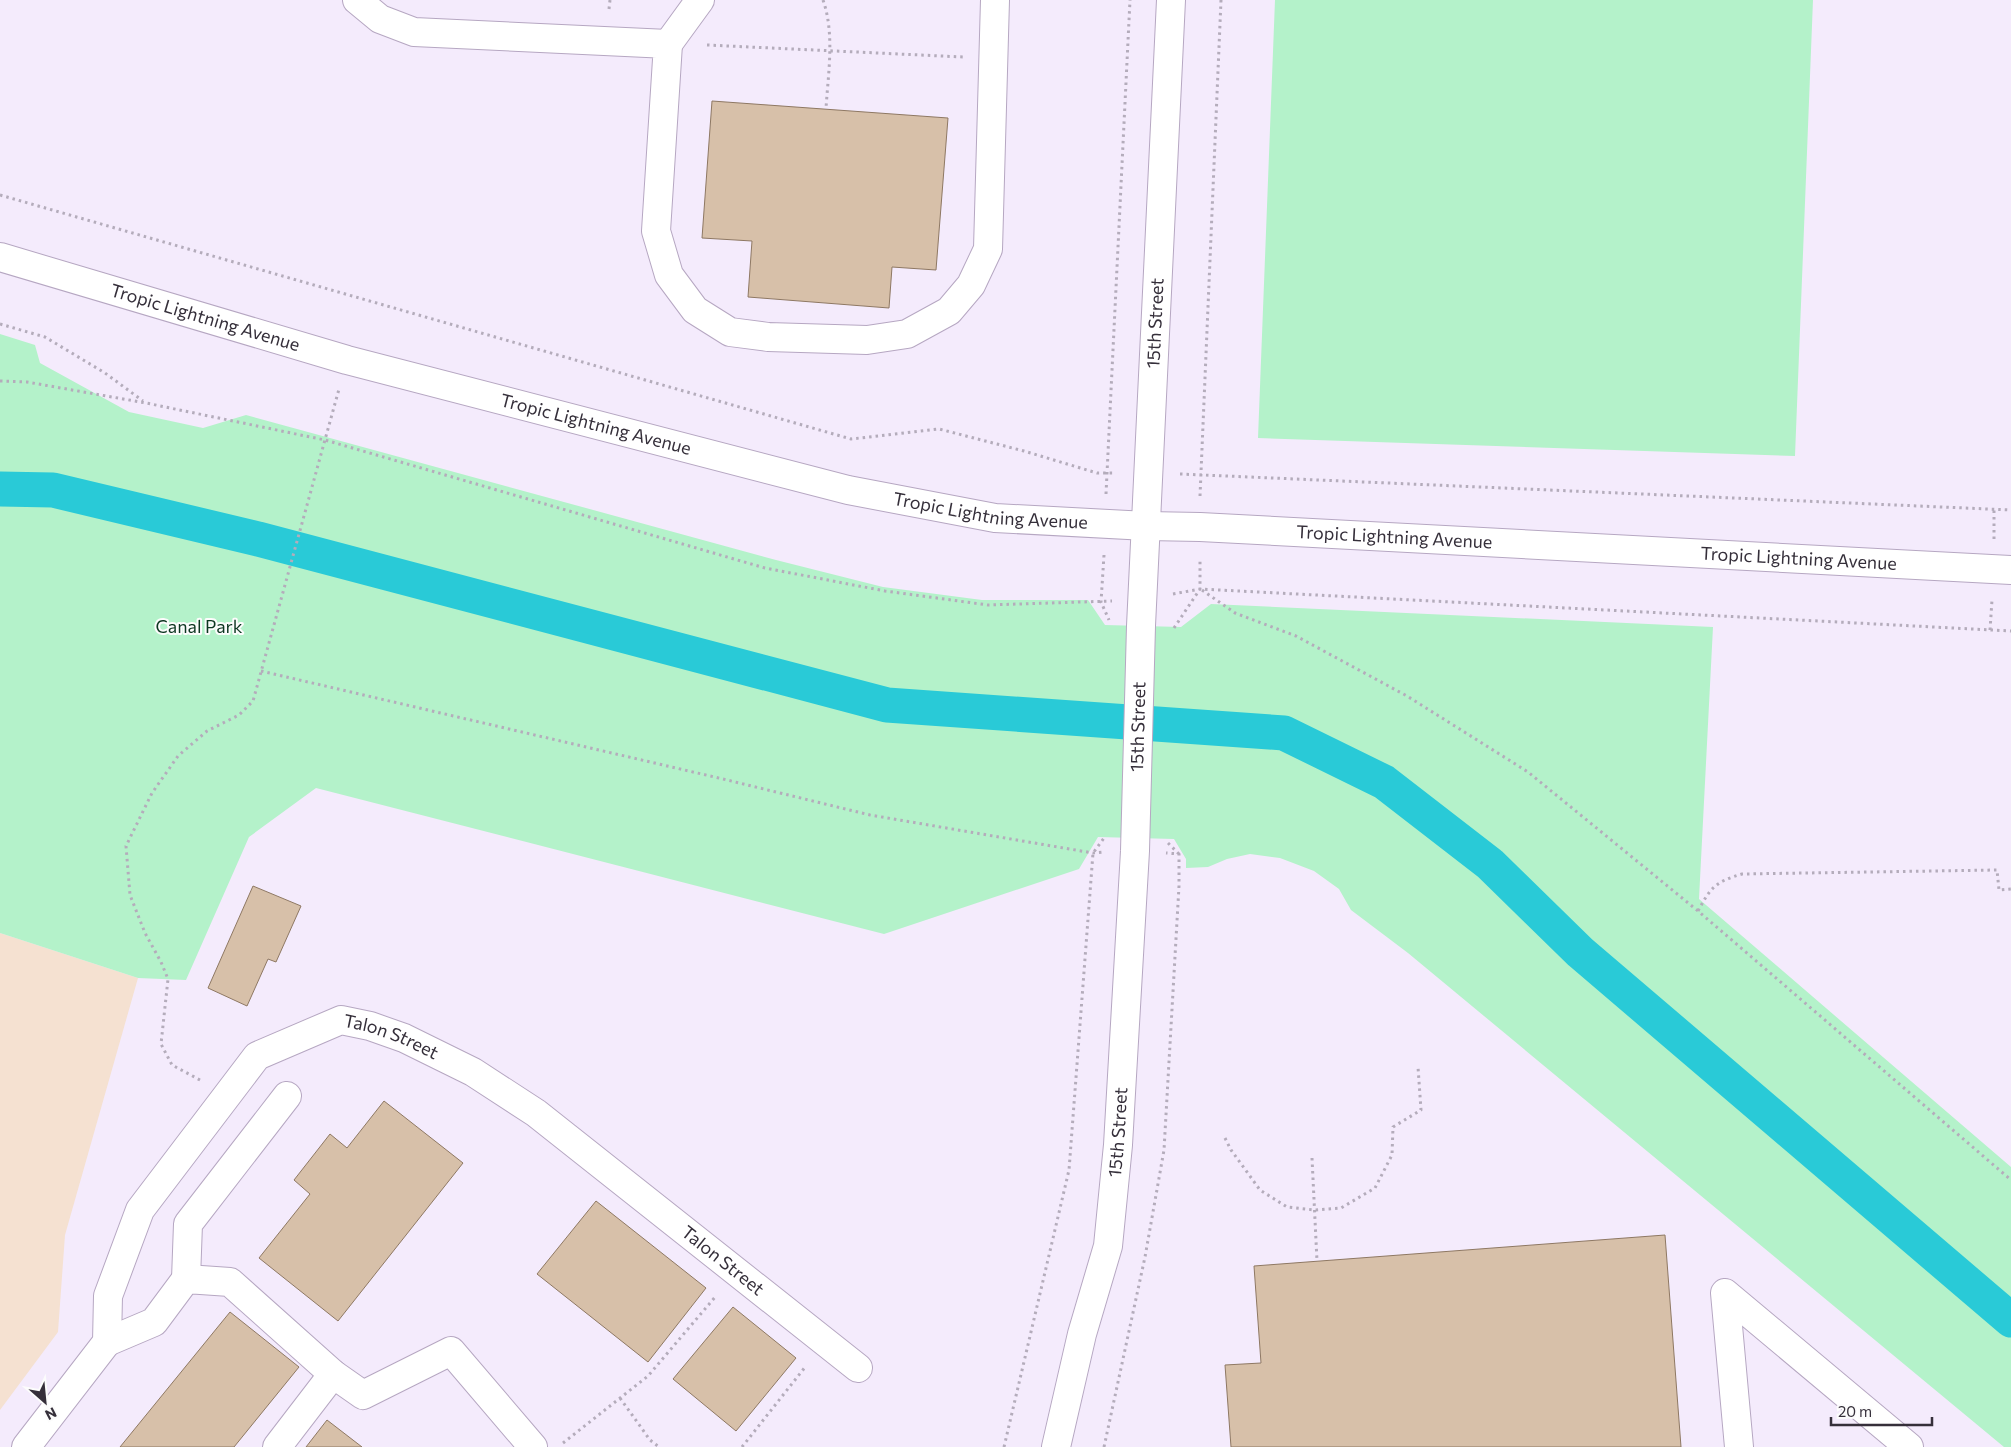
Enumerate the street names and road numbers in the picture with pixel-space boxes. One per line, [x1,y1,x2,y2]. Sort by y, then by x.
street label: Tropic Lightning Avenue [108,278,303,355]
street label: 15th Street [1141,278,1168,369]
street label: Tropic Lightning Avenue [498,388,694,459]
street label: Tropic Lightning Avenue [892,487,1088,533]
street label: Tropic Lightning Avenue [1296,520,1493,552]
street label: Tropic Lightning Avenue [1700,542,1897,574]
street label: 15th Street [1125,681,1150,772]
street label: Talon Street [342,1009,442,1063]
street label: 15th Street [1103,1087,1131,1178]
street label: Talon Street [677,1221,769,1300]

